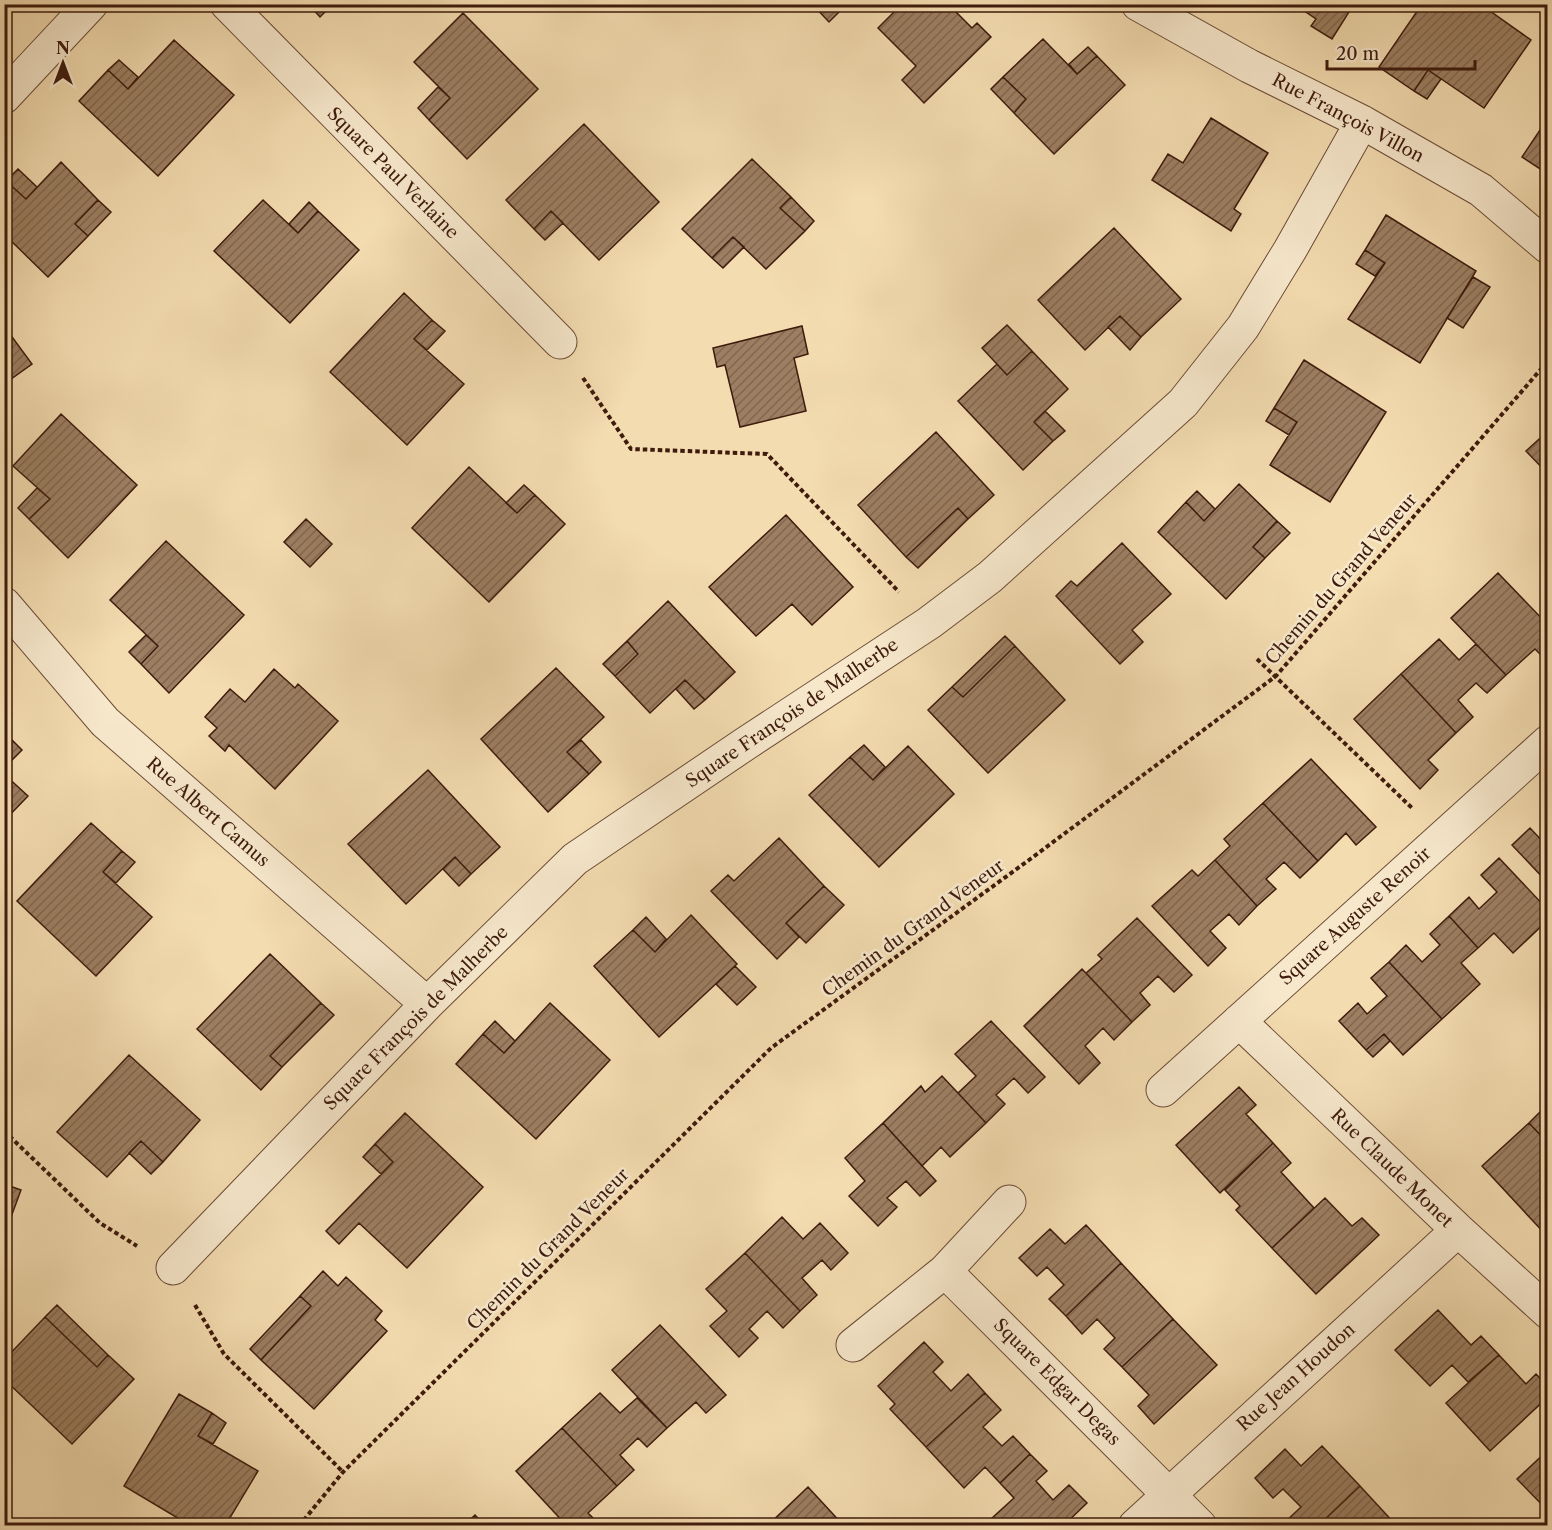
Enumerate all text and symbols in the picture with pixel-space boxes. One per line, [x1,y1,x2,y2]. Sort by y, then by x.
north arrow [33,33,93,93]
scale bar [1327,33,1476,71]
text: N [56,38,70,58]
text: 20 m [1336,43,1380,65]
street label: Rue François Villon [1268,69,1428,167]
street label: Square Paul Verlaine [323,103,463,243]
street label: Chemin du Grand Veneur [1261,489,1422,669]
street label: Square François de Malherbe [682,633,902,793]
street label: Rue Albert Camus [142,753,274,871]
street label: Square Auguste Renoir [1275,842,1435,990]
street label: Chemin du Grand Veneur [818,854,1009,1001]
street label: Square François de Malherbe [319,921,513,1115]
street label: Rue Claude Monet [1326,1104,1458,1232]
street label: Chemin du Grand Veneur [463,1163,634,1334]
street label: Square Edgar Degas [989,1314,1125,1450]
street label: Rue Jean Houdon [1232,1318,1360,1436]

